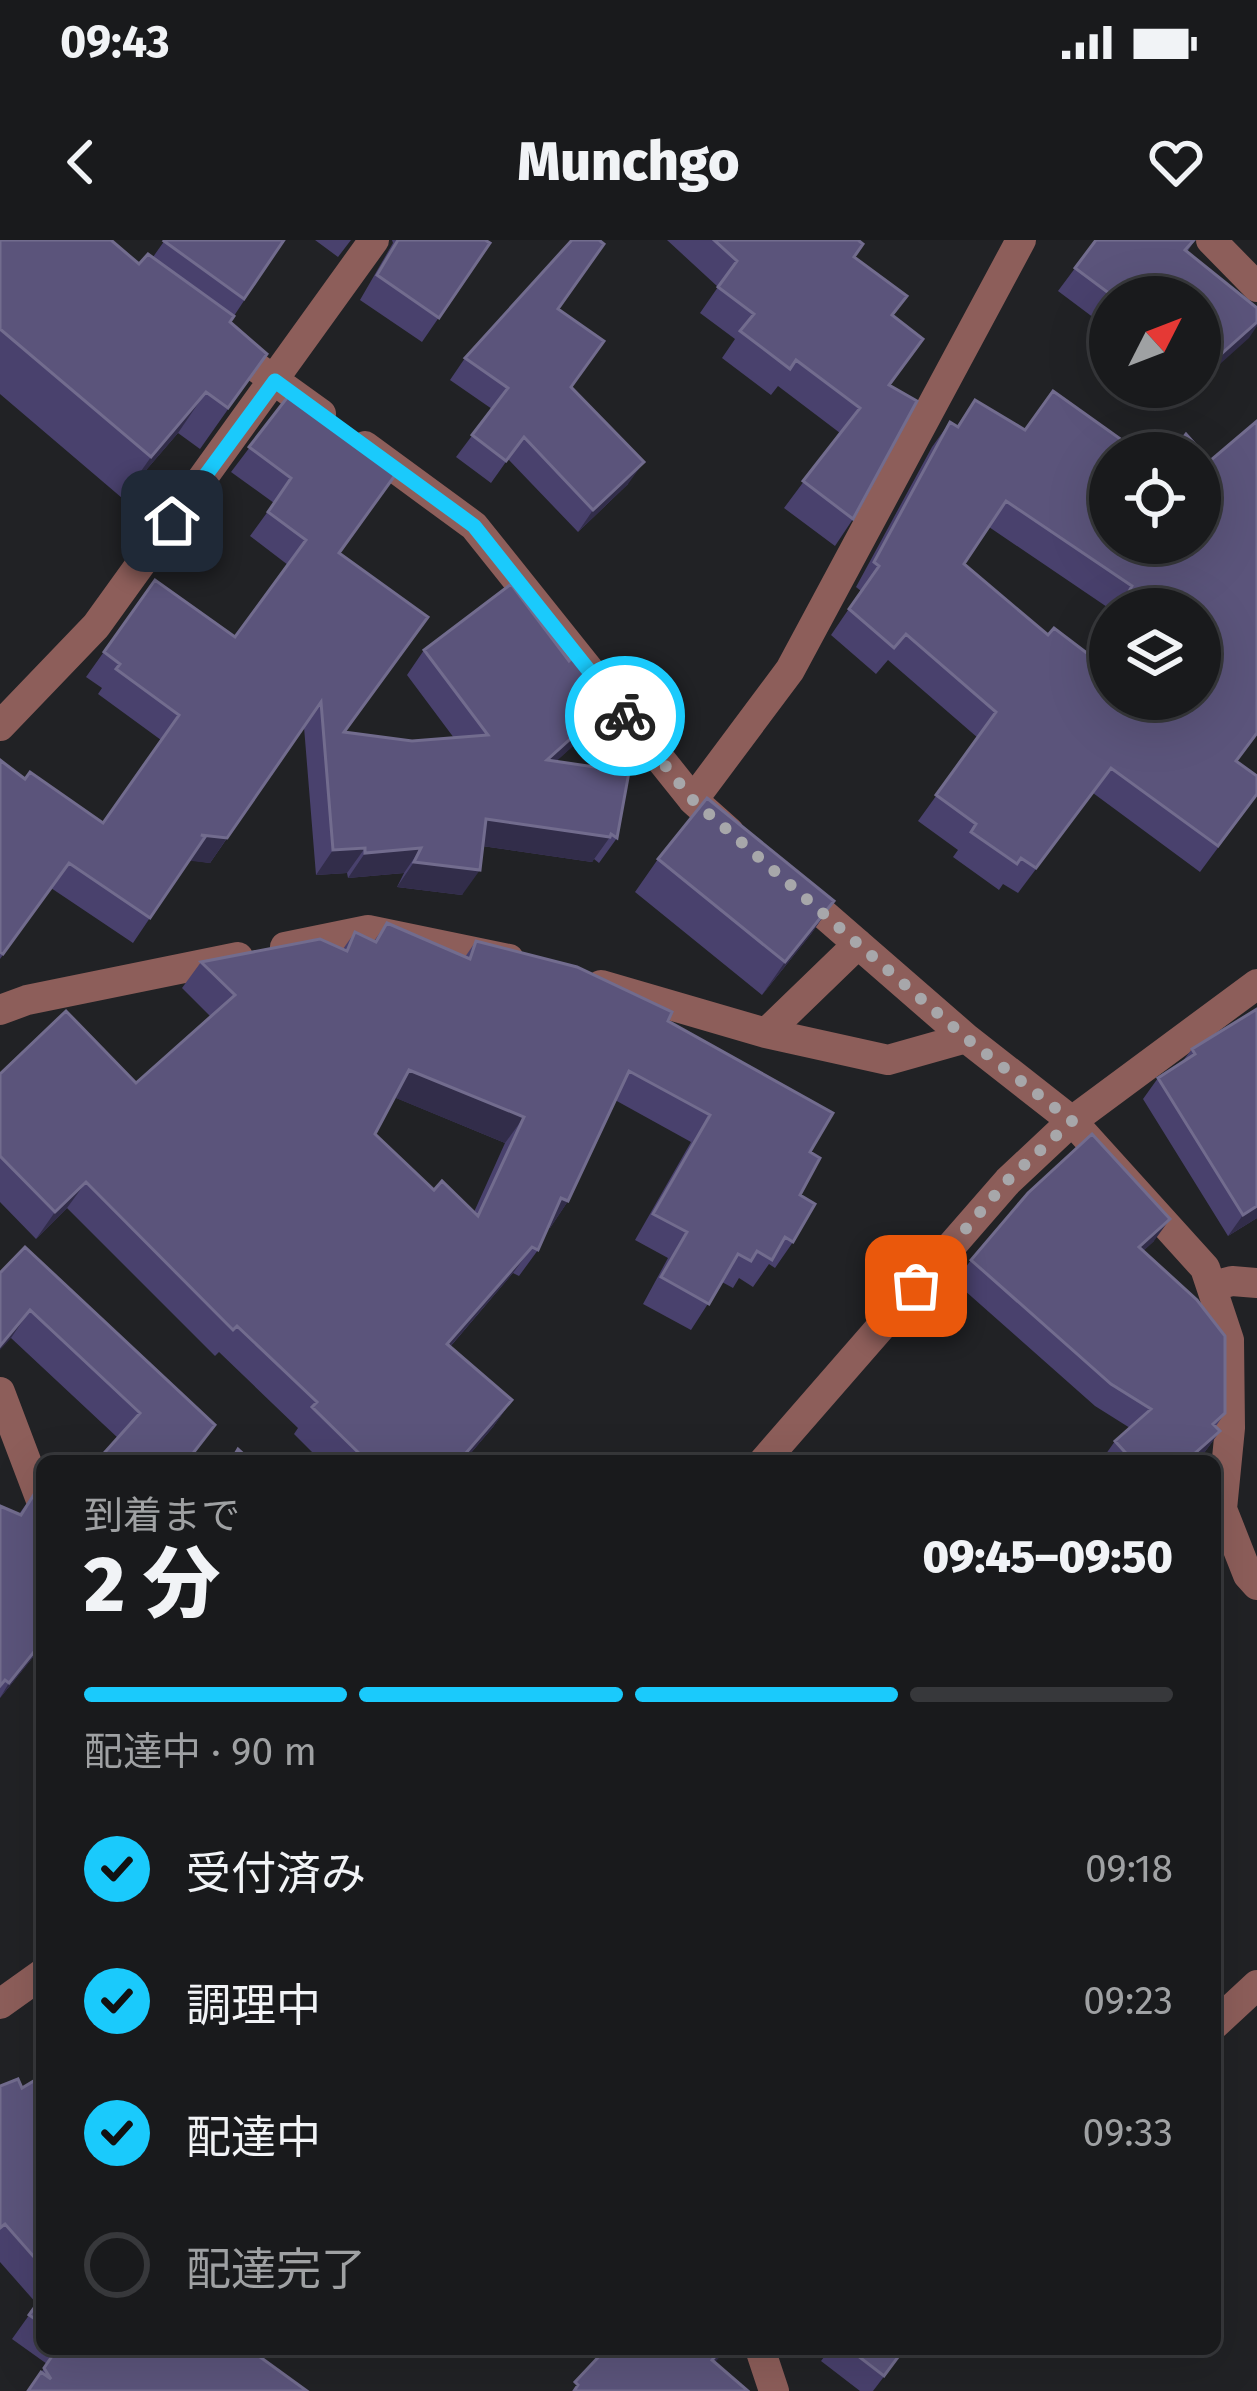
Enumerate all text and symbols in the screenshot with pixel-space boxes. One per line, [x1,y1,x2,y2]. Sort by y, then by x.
text: 09:43 [60,15,170,69]
icon: back [48,129,114,195]
icon: heart [1143,129,1209,195]
text: Munchgo [518,130,739,194]
north arrow [1089,276,1221,408]
map controls [1089,276,1221,720]
button: locate [1089,432,1221,564]
pin [121,470,223,572]
icon: home [139,488,205,554]
button: layers [1089,588,1221,720]
courier [565,656,685,776]
icon: bike [592,683,658,749]
pin [865,1235,967,1337]
icon: bag [883,1253,949,1319]
text: 到着まで [84,1493,240,1539]
text: 09:45–09:50 [923,1530,1173,1584]
text: 2 分 [84,1538,221,1632]
text: 配達中 · 90 m [84,1729,317,1775]
icon: check [84,1836,150,1902]
text: 09:18 [1085,1846,1173,1892]
text: 受付済み [186,1847,366,1901]
icon: check [84,1968,150,2034]
text: 09:23 [1083,1978,1173,2024]
text: 調理中 [186,1979,321,2033]
icon: check [84,2100,150,2166]
text: 09:33 [1083,2110,1173,2156]
text: 配達中 [186,2111,321,2165]
text: 配達完了 [186,2243,366,2297]

